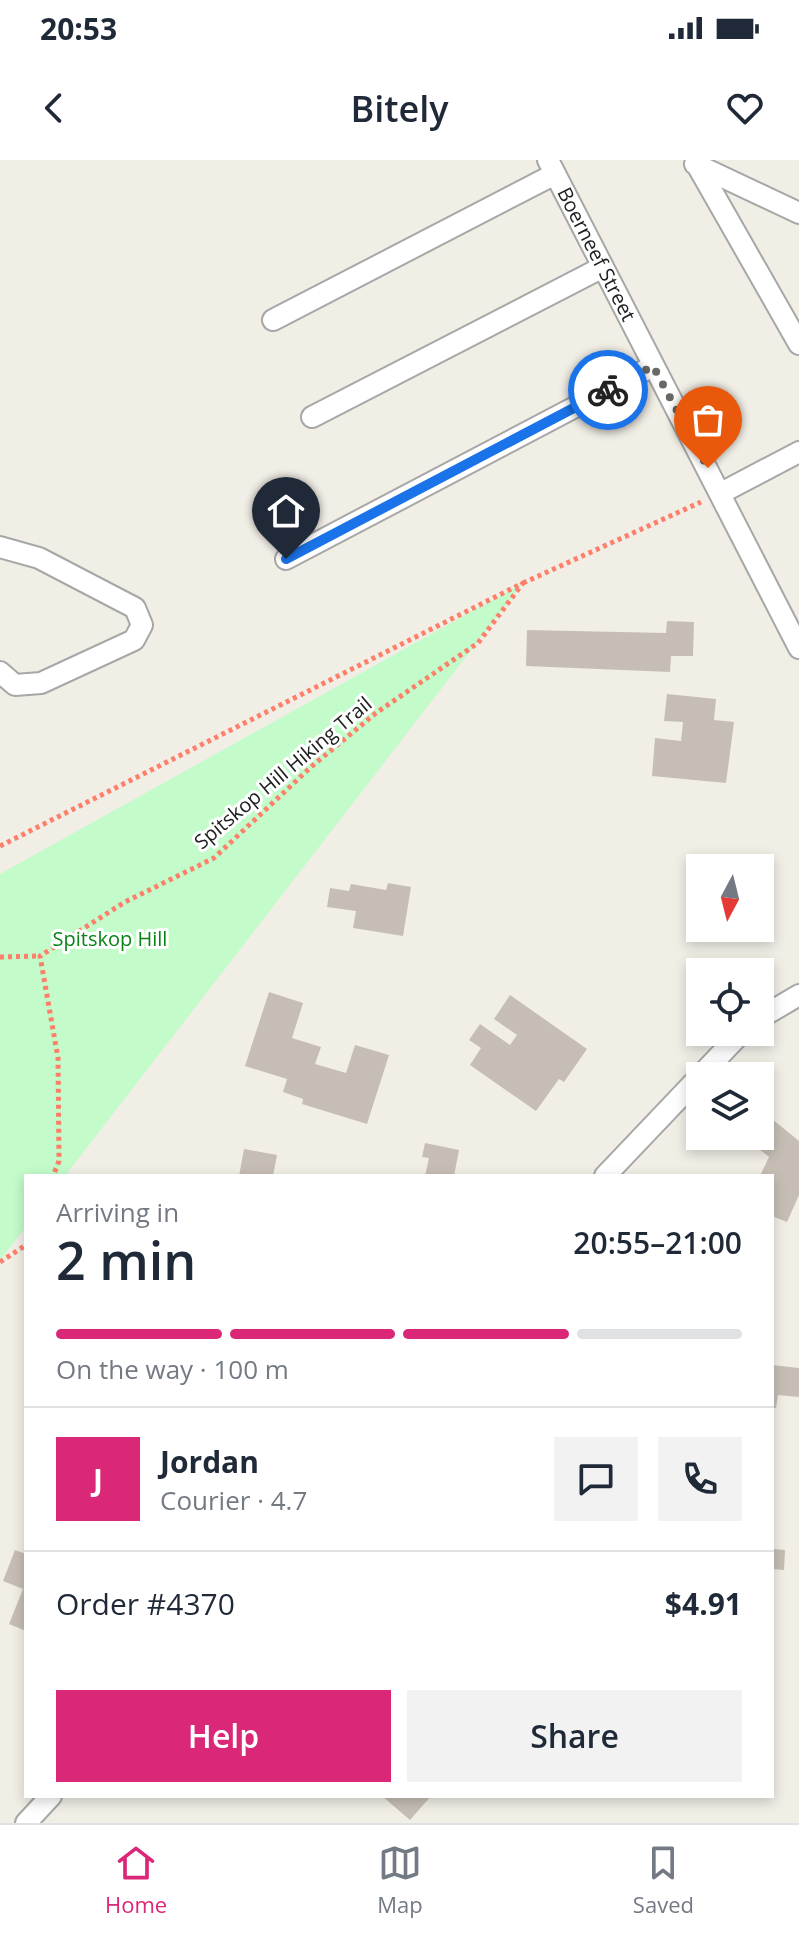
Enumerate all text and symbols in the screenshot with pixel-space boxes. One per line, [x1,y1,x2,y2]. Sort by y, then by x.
text: 20:53 [40,8,117,49]
text: Bitely [350,84,449,133]
icon: back [32,86,76,130]
icon: heart [723,86,767,130]
street label: Boerneef Street [551,183,643,326]
courier [568,350,648,430]
icon: bike [586,368,630,412]
pin [674,386,742,468]
icon: bag [686,398,730,442]
pin [252,477,320,559]
icon: home [264,489,308,533]
street label: Spitskop Hill Hiking Trail [188,690,377,855]
north arrow [686,854,774,942]
map controls [686,854,774,1150]
park label: Spitskop Hill [53,925,167,952]
button: locate [686,958,774,1046]
button: layers [686,1062,774,1150]
text: Arriving in [56,1194,179,1230]
text: 20:55–21:00 [573,1222,742,1263]
text: 2 min [56,1224,196,1295]
text: On the way · 100 m [56,1351,289,1387]
button: chat [554,1437,638,1521]
button: phone [658,1437,742,1521]
text: Jordan [160,1441,259,1482]
text: J [93,1459,103,1500]
text: Courier · 4.7 [160,1482,307,1518]
text: Order #4370 [56,1583,235,1624]
text: $4.91 [665,1583,742,1624]
button: Help [56,1690,391,1782]
button: Share [407,1690,742,1782]
tab: Home [105,1841,167,1919]
tab: Map [377,1841,423,1919]
tab: Saved [633,1841,694,1919]

